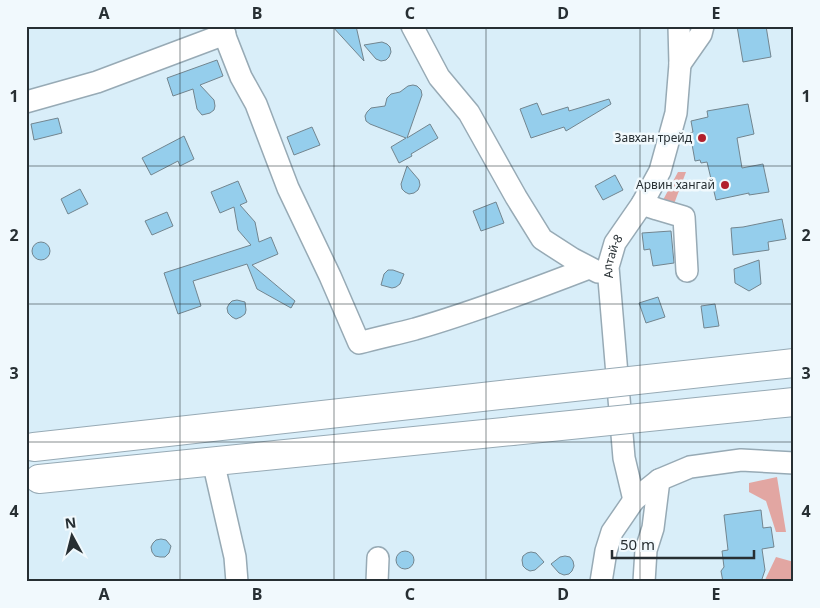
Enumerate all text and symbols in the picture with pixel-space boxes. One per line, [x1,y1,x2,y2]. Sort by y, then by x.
text: A [98,2,110,24]
text: B [252,2,262,24]
text: C [405,2,415,24]
text: D [557,2,569,24]
text: E [712,2,721,24]
text: 1 [9,85,19,107]
text: 1 [801,85,811,107]
place label: Завхан трейд [615,129,693,146]
marker: Завхан трейд [696,132,708,144]
place label: Арвин хангай [636,176,715,193]
marker: Арвин хангай [719,179,731,191]
text: 2 [9,224,19,246]
text: 2 [801,224,811,246]
street label: Алтай-8 [599,231,627,279]
text: 3 [9,362,19,384]
text: 3 [801,362,811,384]
text: 4 [9,500,19,522]
text: 4 [801,500,811,522]
north arrow [48,510,98,560]
text: N [64,512,77,533]
scale bar [612,528,755,560]
text: 50 m [620,534,655,554]
text: A [98,583,110,605]
text: B [252,583,262,605]
text: C [405,583,415,605]
text: D [557,583,569,605]
text: E [712,583,721,605]

